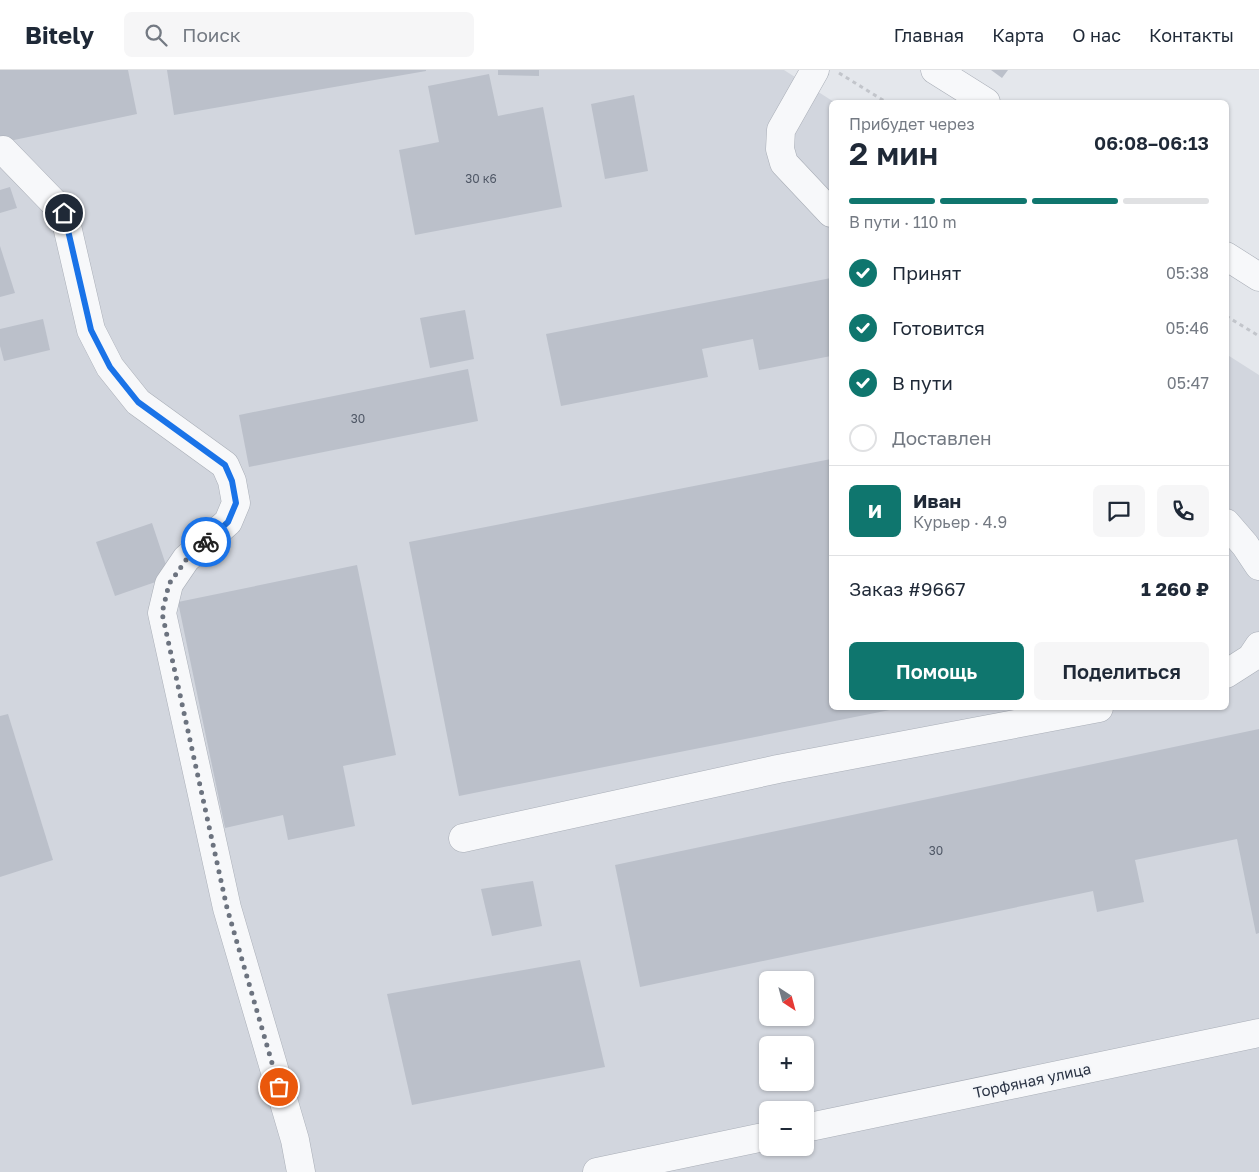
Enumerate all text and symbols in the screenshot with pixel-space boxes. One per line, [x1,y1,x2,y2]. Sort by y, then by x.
search box [124,12,474,57]
text: Bitely [25,20,94,49]
icon: search [142,21,170,49]
text: Поиск [182,23,241,46]
text: Главная [894,24,964,46]
text: Карта [992,24,1044,46]
text: О нас [1072,24,1121,46]
text: Контакты [1149,24,1234,46]
text: Прибудет через [849,114,975,134]
text: 06:08–06:13 [1094,131,1209,154]
text: 2 мин [849,134,938,172]
house number: 30 к6 [465,171,497,186]
pin [43,192,85,234]
icon: home [50,199,78,227]
text: В пути · 110 m [849,212,957,232]
icon: check [849,259,877,287]
text: Принят [892,261,961,284]
text: 05:38 [1166,263,1209,283]
icon: check [849,314,877,342]
text: Готовится [892,316,985,339]
text: 05:46 [1166,318,1209,338]
icon: check [849,369,877,397]
text: В пути [892,371,953,394]
text: 05:47 [1167,373,1209,393]
house number: 30 [351,411,365,426]
text: Доставлен [892,426,992,449]
button: chat [1093,485,1145,537]
button: phone [1157,485,1209,537]
text: Иван [913,489,961,512]
text: И [868,499,882,522]
text: Курьер · 4.9 [913,512,1007,532]
courier [181,517,231,567]
icon: bike [192,528,220,556]
text: Заказ #9667 [849,577,966,600]
text: 1 260 ₽ [1141,577,1209,600]
button: Помощь [849,642,1024,700]
button: Поделиться [1034,642,1209,700]
house number: 30 [929,843,943,858]
north arrow [759,971,814,1026]
map controls [759,971,814,1156]
button: + [759,1036,814,1091]
street label: Торфяная улица [972,1059,1092,1101]
pin [258,1066,300,1108]
icon: bag [265,1073,293,1101]
button: − [759,1101,814,1156]

